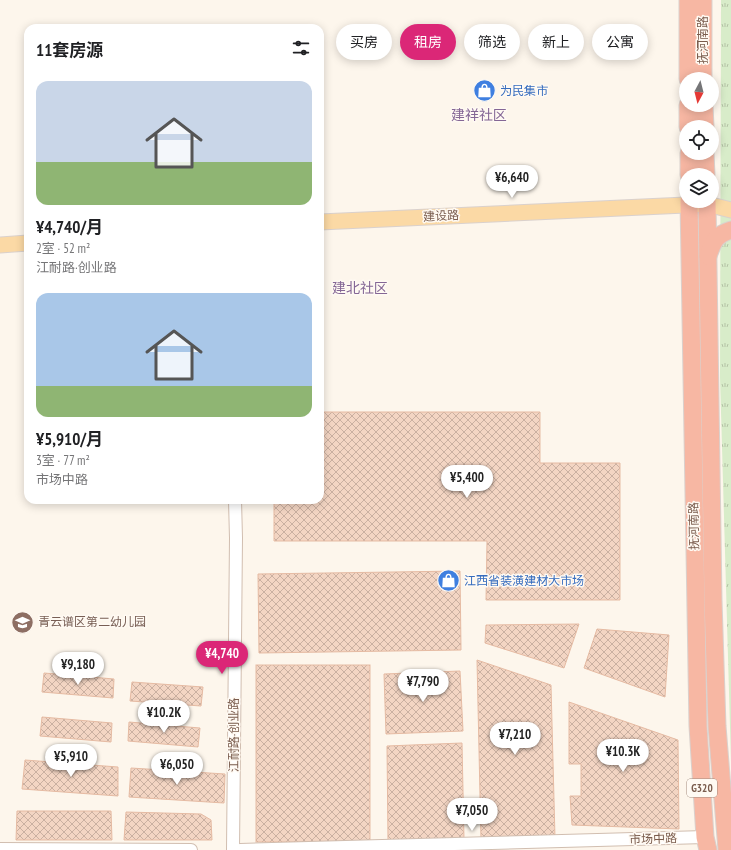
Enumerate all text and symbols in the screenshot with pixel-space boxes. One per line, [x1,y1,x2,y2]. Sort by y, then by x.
street label: 抚河南路 [695,16,710,64]
chip: 买房 [336,24,392,60]
chip: 租房 [400,24,456,60]
chip: 筛选 [464,24,520,60]
chip: 新上 [528,24,584,60]
chip: 公寓 [592,24,648,60]
icon: filters [290,37,312,59]
text: 11套房源 [36,39,103,61]
north arrow [679,72,719,112]
map controls [679,72,719,208]
shop icon: 为民集市 [472,78,498,104]
place label: 为民集市 [500,83,548,98]
district label: 建祥社区 [451,106,507,124]
icon: home [138,107,210,179]
button: locate [679,120,719,160]
pin: ¥6,640 [479,165,545,199]
button: layers [679,168,719,208]
text: ¥6,640 [495,169,529,186]
street label: 建设路 [423,207,459,224]
text: ¥4,740/月 [36,216,103,238]
text: 2室 · 52 m² [36,240,90,257]
text: 江耐路·创业路 [36,259,117,276]
district label: 建北社区 [332,279,388,297]
icon: home [138,319,210,391]
text: ¥5,910/月 [36,428,103,450]
text: 3室 · 77 m² [36,452,90,469]
pin: ¥5,400 [434,465,500,499]
text: ¥5,400 [450,469,484,486]
text: 市场中路 [36,471,88,488]
street label: 抚河南路 [686,502,701,550]
shop icon: 江西省装潢建材大市场 [435,568,461,594]
place label: 江西省装潢建材大市场 [464,573,584,588]
school or university icon: 青云谱区第二幼儿园 [10,609,36,635]
place label: 青云谱区第二幼儿园 [38,614,146,629]
pin: ¥4,740 [189,641,255,675]
text: ¥4,740 [205,645,239,662]
pin: ¥9,180 [45,652,111,686]
text: ¥9,180 [61,656,95,673]
pin: ¥7,790 [390,669,456,703]
text: ¥7,790 [407,673,439,690]
street label: 江耐路·创业路 [226,698,241,772]
pin: ¥10.2K [131,700,197,734]
text: ¥10.2K [147,704,181,721]
pin: ¥7,210 [482,722,548,756]
text: ¥7,210 [499,726,531,743]
pin: ¥10.3K [590,739,656,773]
text: ¥10.3K [606,743,640,760]
pin: ¥5,910 [38,744,104,778]
text: ¥5,910 [54,748,88,765]
pin: ¥6,050 [144,752,210,786]
text: ¥6,050 [160,756,194,773]
road number: G320 [687,779,717,797]
pin: ¥7,050 [439,798,505,832]
text: ¥7,050 [456,802,488,819]
street label: 市场中路 [629,830,677,847]

